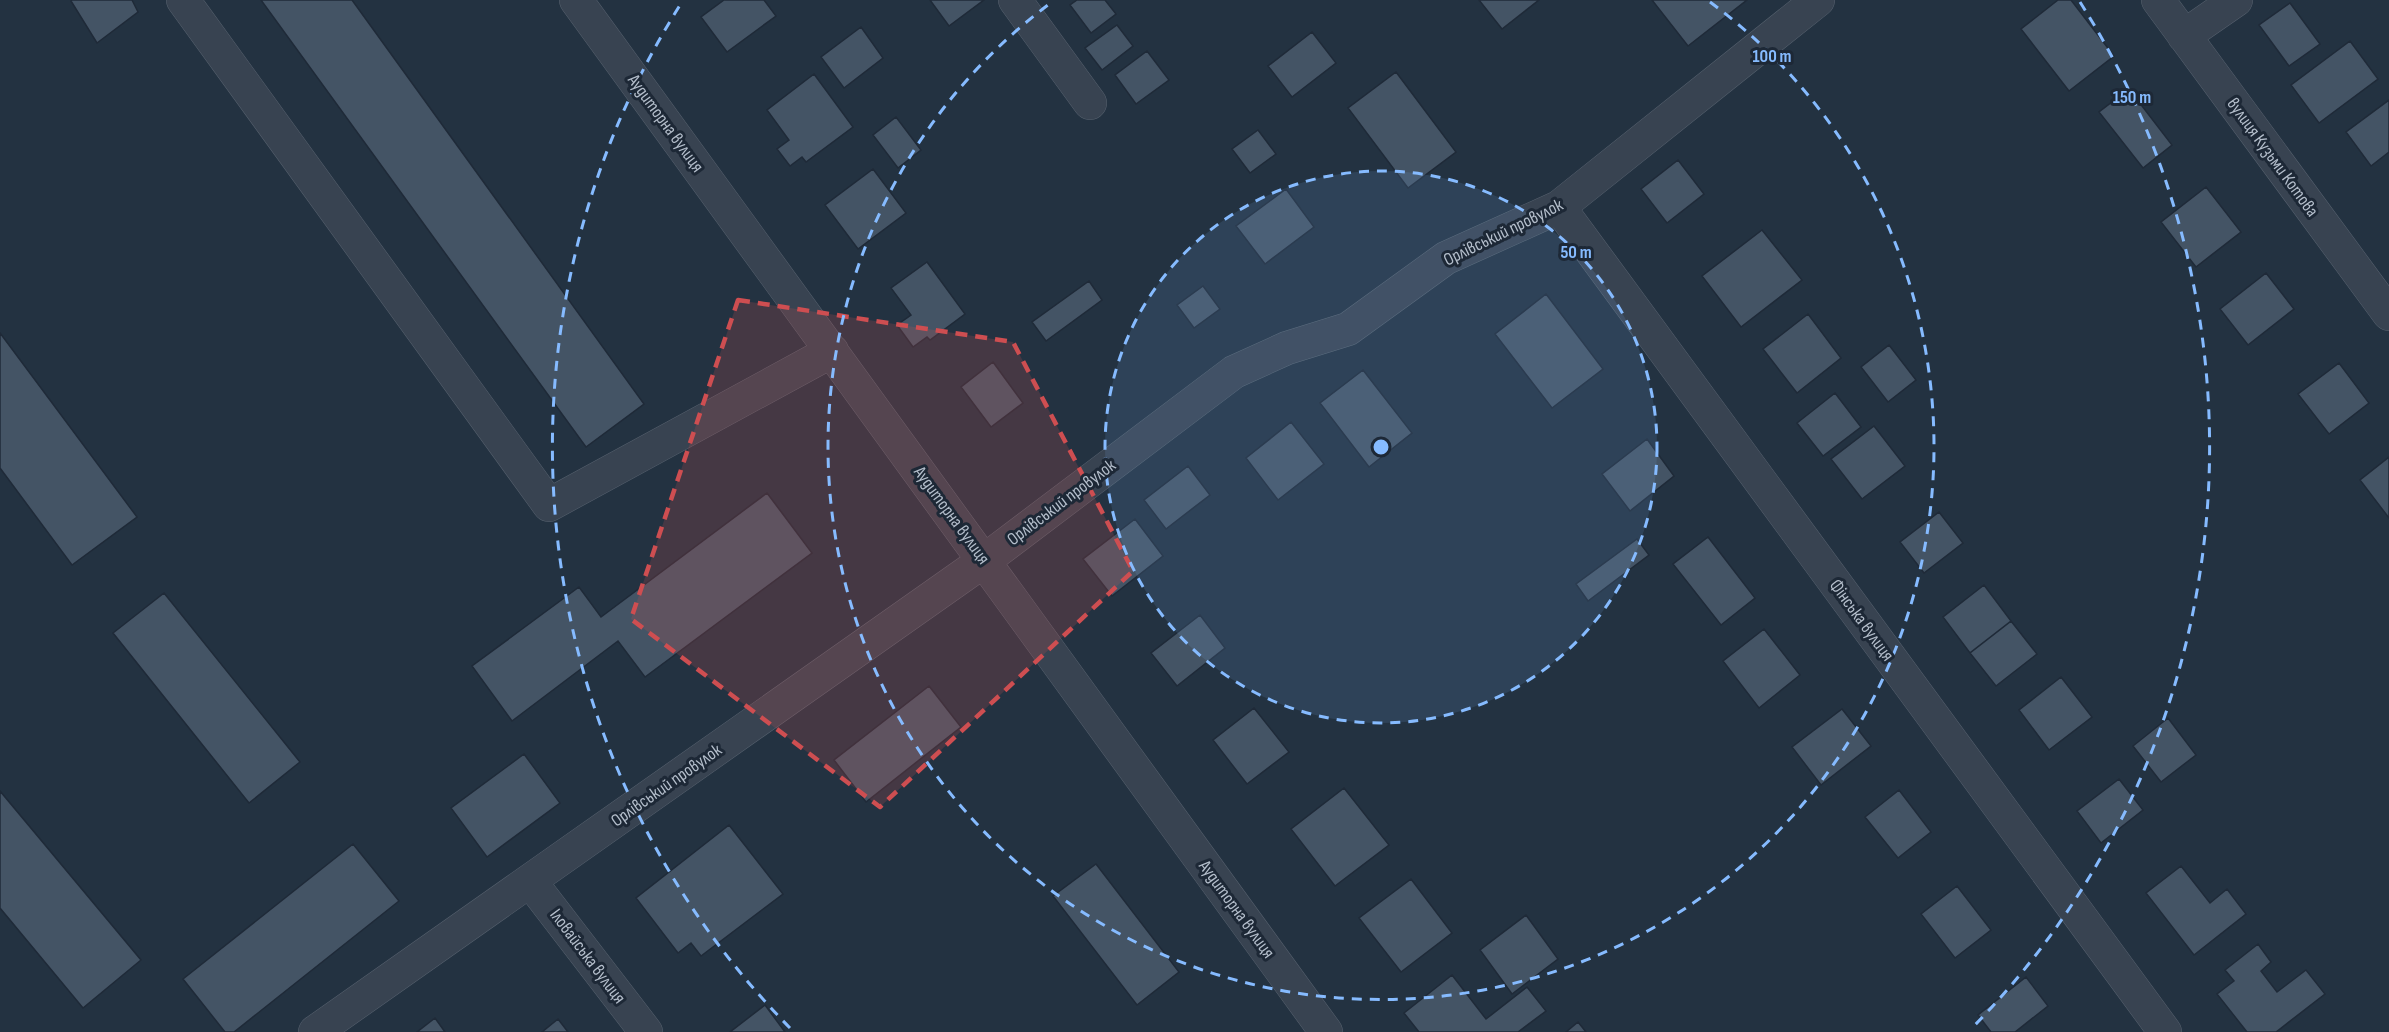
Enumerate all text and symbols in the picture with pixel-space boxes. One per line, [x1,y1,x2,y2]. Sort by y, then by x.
text: 100 m [1753,46,1792,67]
street label: Аудиторна вулиця [622,69,708,176]
text: 150 m [2113,87,2151,108]
street label: вулиця Кузьми Котова [2222,94,2323,221]
street label: Орлівський провулок [1440,194,1566,270]
text: 50 m [1560,242,1592,263]
centre of rings [1371,437,1391,457]
street label: Орлівський провулок [1003,455,1120,550]
street label: Аудиторна вулиця [908,461,994,568]
street label: Фінська вулиця [1825,575,1898,665]
street label: Орлівський провулок [607,739,726,831]
street label: Аудиторна вулиця [1193,855,1279,962]
street label: Іловайська вулиця [545,905,630,1008]

